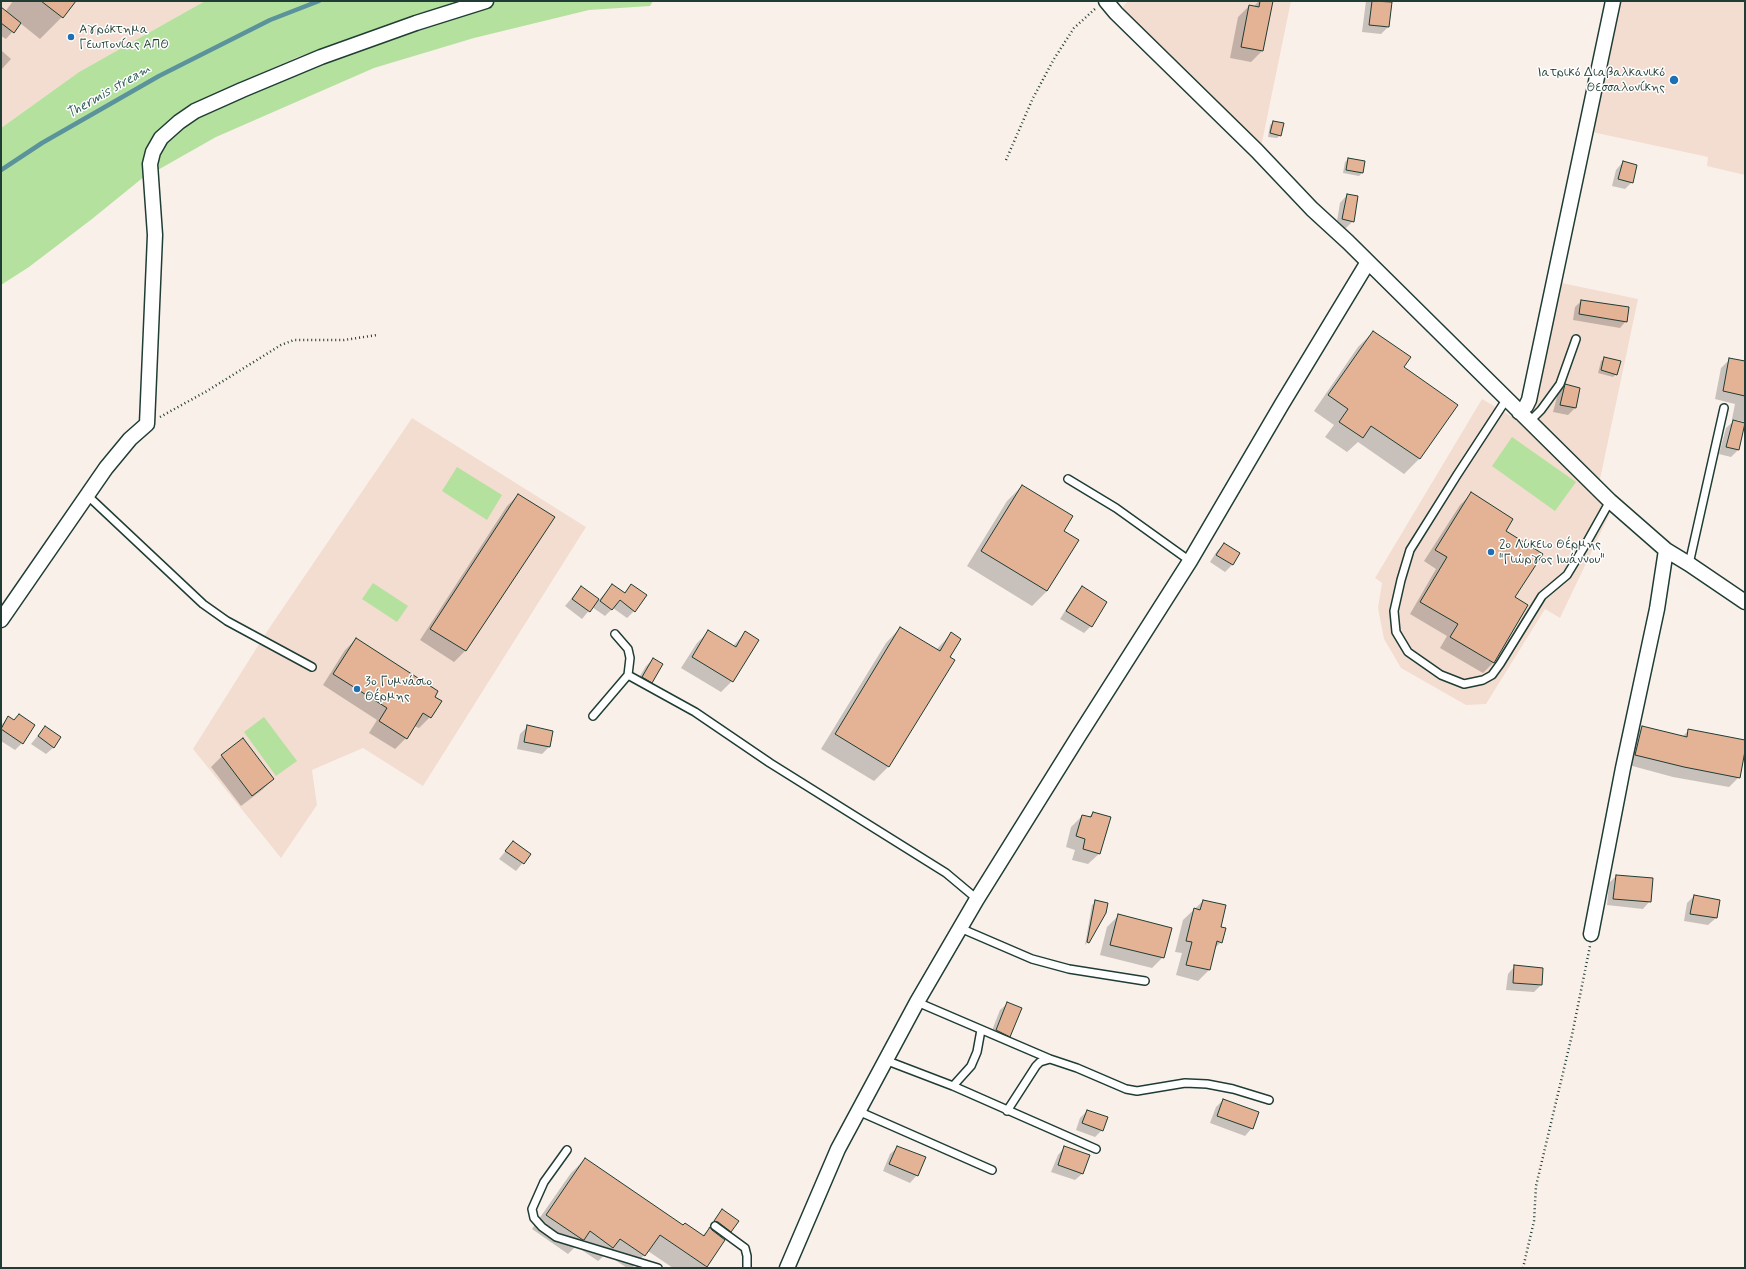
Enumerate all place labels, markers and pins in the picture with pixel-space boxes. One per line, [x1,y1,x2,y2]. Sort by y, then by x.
place label: Αγρόκτημα Γεωπονίας ΑΠΘ [79,22,169,53]
marker: Αγρόκτημα Γεωπονίας ΑΠΘ [66,32,76,42]
place label: Ιατρικό Διαβαλκανικό Θεσσαλονίκης [1537,65,1665,96]
marker: Ιατρικό Διαβαλκανικό Θεσσαλονίκης [1668,74,1680,86]
place label: 2ο Λύκειο Θέρμης "Γιώργος Ιωάννου" [1499,537,1605,568]
marker: 2ο Λύκειο Θέρμης "Γιώργος Ιωάννου" [1486,547,1496,557]
place label: 3ο Γυμνάσιο Θέρμης [365,674,432,705]
marker: 3ο Γυμνάσιο Θέρμης [352,684,362,694]

